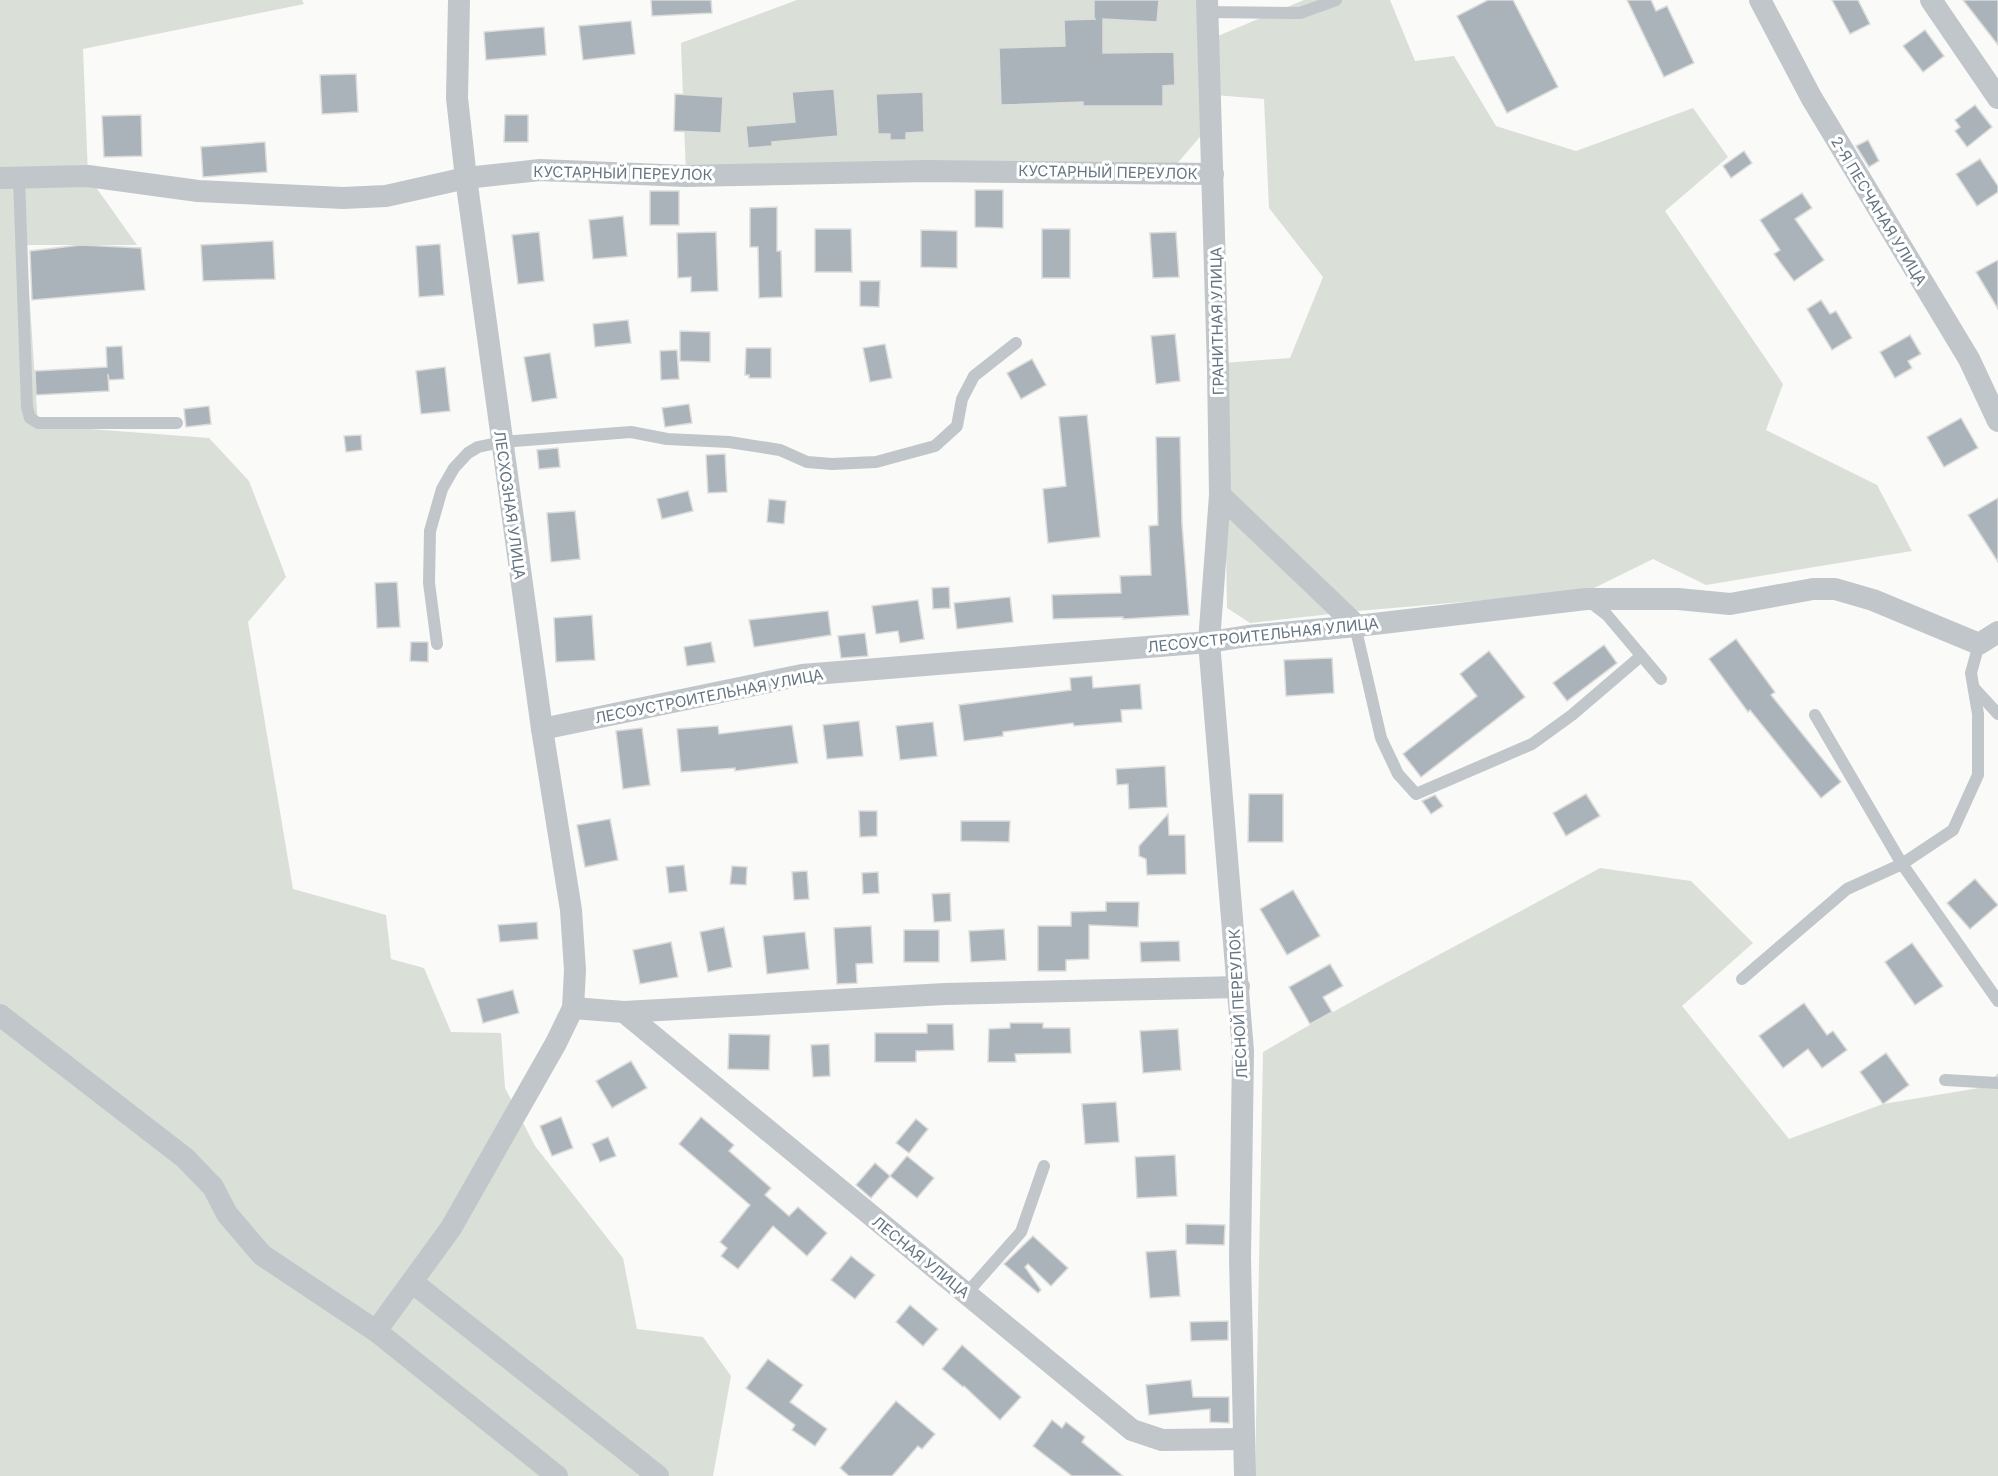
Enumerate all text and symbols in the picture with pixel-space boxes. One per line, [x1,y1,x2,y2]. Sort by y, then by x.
street label: 2-Я ПЕСЧАНАЯ УЛИЦА [1827,133,1931,289]
street label: КУСТАРНЫЙ ПЕРЕУЛОК [1018,161,1198,183]
street label: КУСТАРНЫЙ ПЕРЕУЛОК [533,162,713,184]
street label: ГРАНИТНАЯ УЛИЦА [1206,247,1228,395]
street label: ЛЕСХОЗНАЯ УЛИЦА [490,429,530,581]
street label: ЛЕСОУСТРОИТЕЛЬНАЯ УЛИЦА [1147,613,1379,657]
street label: ЛЕСОУСТРОИТЕЛЬНАЯ УЛИЦА [593,665,825,727]
street label: ЛЕСНОЙ ПЕРЕУЛОК [1225,928,1251,1080]
street label: ЛЕСНАЯ УЛИЦА [869,1212,973,1302]

